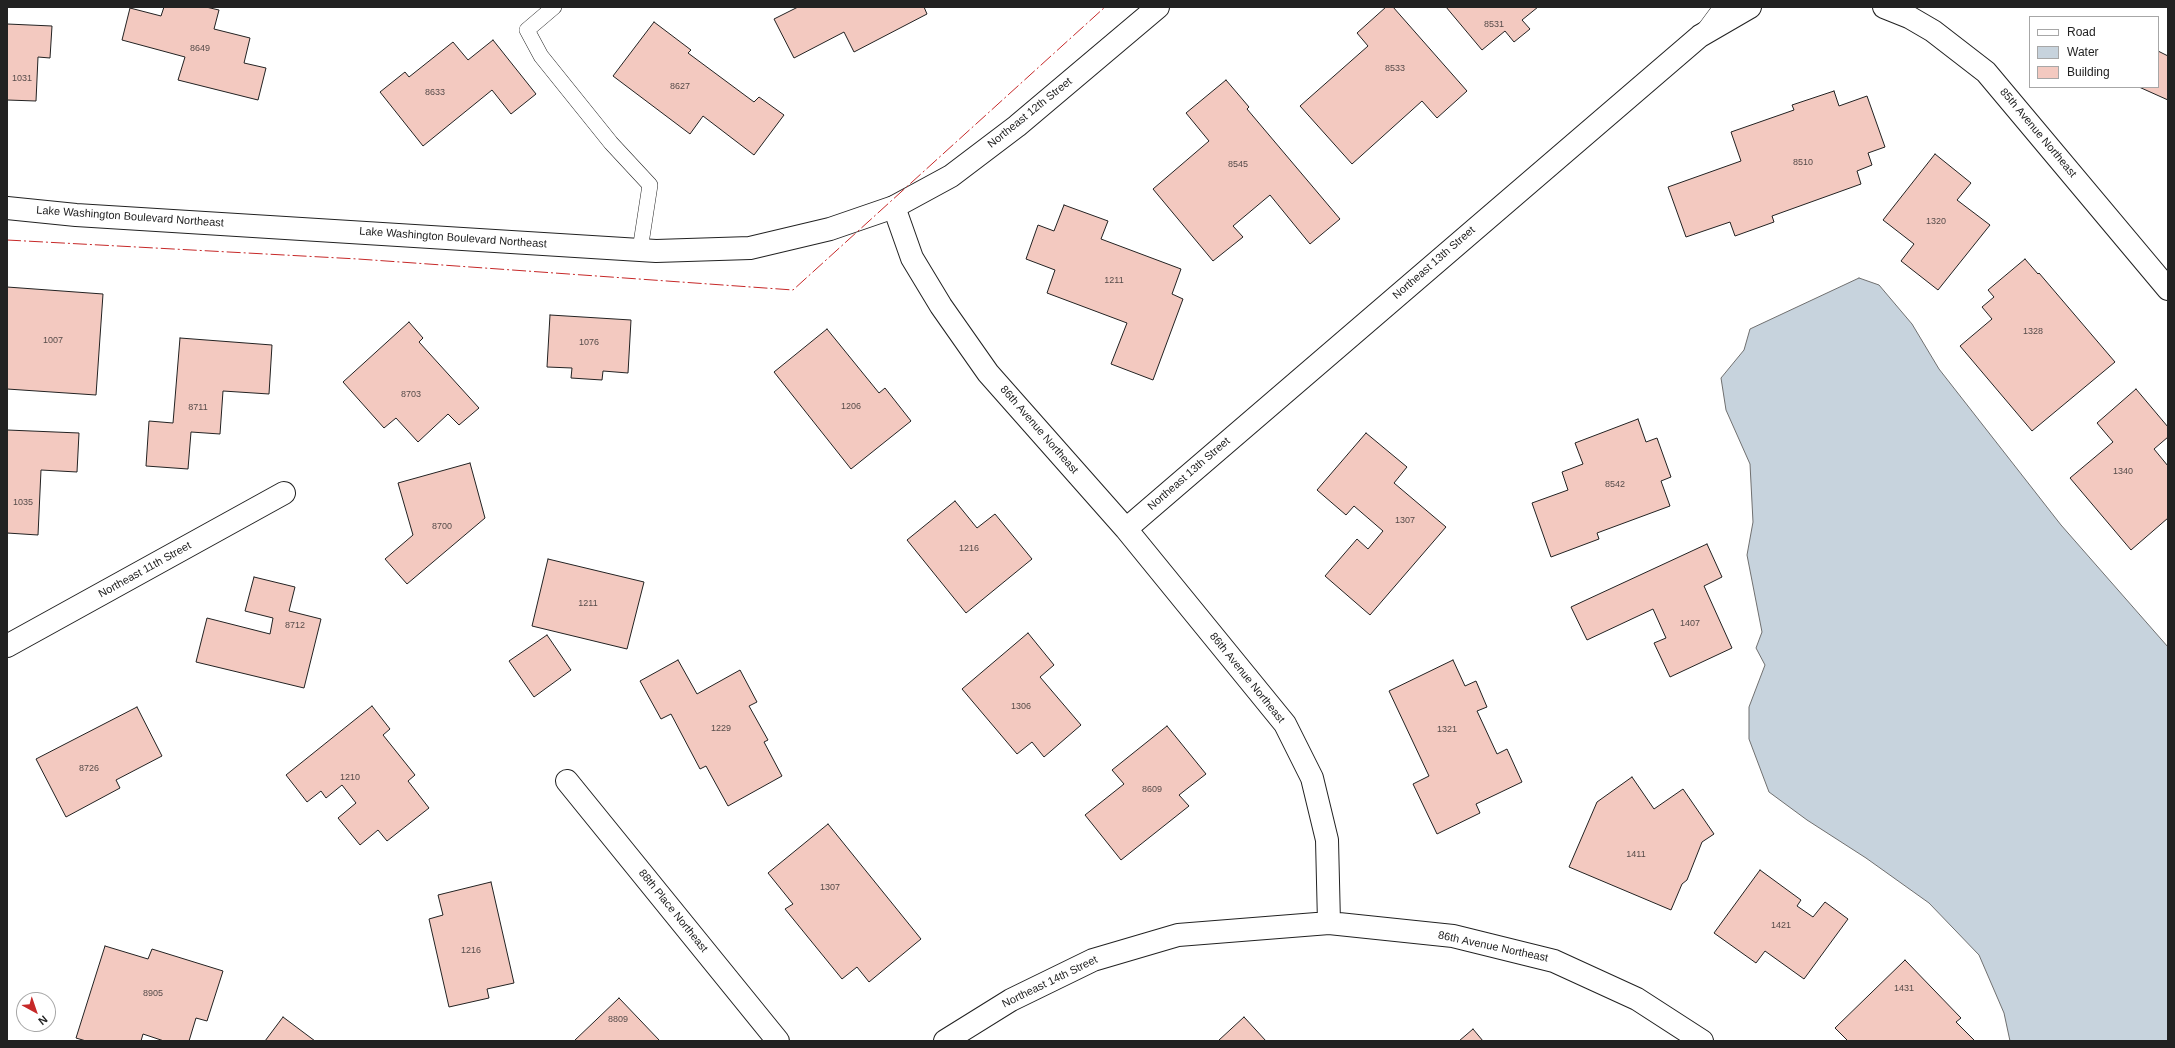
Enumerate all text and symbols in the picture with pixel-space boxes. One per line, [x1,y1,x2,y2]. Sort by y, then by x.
legend [2029,16,2159,88]
house number: 8531 [1484,20,1504,30]
text: Road [2067,25,2096,39]
house number: 8649 [190,44,210,54]
text: Water [2067,45,2099,59]
house number: 8533 [1385,64,1405,74]
text: Building [2067,65,2110,79]
house number: 1031 [12,74,32,84]
street label: Northeast 12th Street [985,75,1075,151]
house number: 8627 [670,82,690,92]
street label: 85th Avenue Northeast [1997,86,2079,180]
house number: 8633 [425,88,445,98]
house number: 8510 [1793,158,1813,168]
house number: 8545 [1228,160,1248,170]
street label: Lake Washington Boulevard Northeast [36,204,224,230]
house number: 1320 [1926,217,1946,227]
street label: Northeast 13th Street [1390,224,1478,302]
street label: Lake Washington Boulevard Northeast [359,225,547,251]
house number: 1211 [1104,276,1124,286]
house number: 1328 [2023,327,2043,337]
house number: 1007 [43,336,63,346]
house number: 1076 [579,338,599,348]
street label: 86th Avenue Northeast [997,383,1081,477]
house number: 8703 [401,390,421,400]
house number: 1206 [841,402,861,412]
house number: 8711 [188,403,208,413]
street label: Northeast 13th Street [1145,435,1233,513]
house number: 1340 [2113,467,2133,477]
house number: 8542 [1605,480,1625,490]
house number: 1035 [13,498,33,508]
house number: 1307 [1395,516,1415,526]
house number: 8700 [432,522,452,532]
street label: Northeast 11th Street [96,539,194,601]
house number: 1216 [959,544,979,554]
house number: 1211 [578,599,598,609]
house number: 1407 [1680,619,1700,629]
house number: 8712 [285,621,305,631]
street label: 86th Avenue Northeast [1207,630,1287,726]
house number: 1306 [1011,702,1031,712]
house number: 1229 [711,724,731,734]
house number: 1321 [1437,725,1457,735]
house number: 8726 [79,764,99,774]
house number: 1210 [340,773,360,783]
house number: 8609 [1142,785,1162,795]
house number: 1411 [1626,850,1646,860]
street label: 88th Place Northeast [636,867,710,955]
house number: 1307 [820,883,840,893]
house number: 1421 [1771,921,1791,931]
street label: 86th Avenue Northeast [1437,929,1549,965]
house number: 1216 [461,946,481,956]
street label: Northeast 14th Street [1000,953,1100,1011]
house number: 1431 [1894,984,1914,994]
house number: 8905 [143,989,163,999]
north arrow [16,992,56,1032]
text: N [36,1013,50,1028]
house number: 8809 [608,1015,628,1025]

